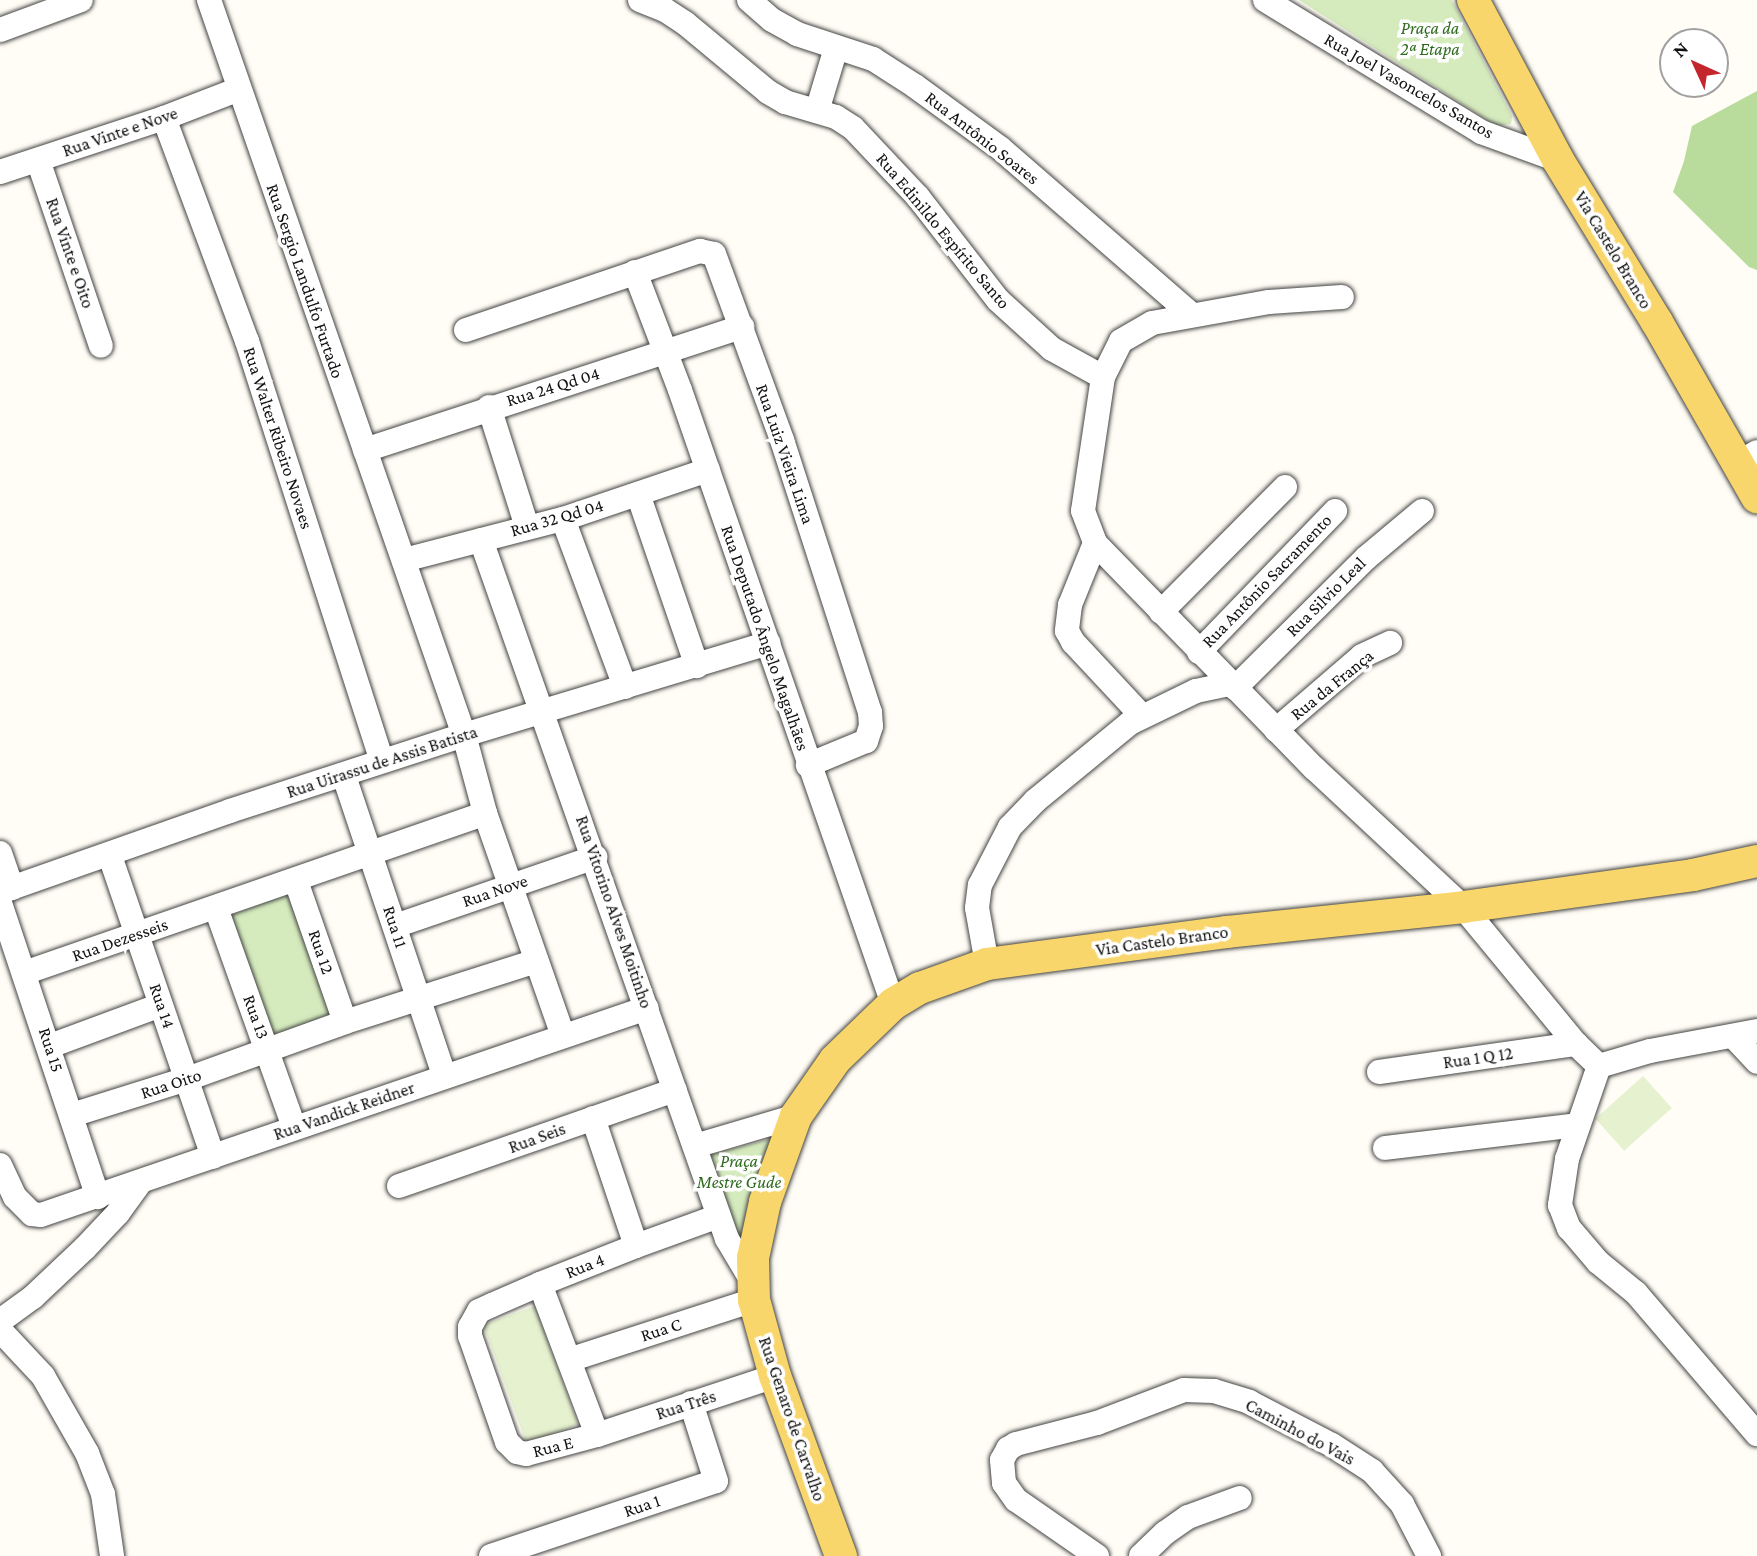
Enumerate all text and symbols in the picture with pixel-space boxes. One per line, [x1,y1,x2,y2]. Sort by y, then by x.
park label: Praça da 2ª Etapa [1400,18,1460,60]
north arrow [1659,28,1729,98]
street label: Rua Joel Vasoncelos Santos [1320,29,1498,143]
text: N [1668,37,1692,61]
street label: Rua Antônio Soares [921,87,1043,189]
street label: Rua Vinte e Nove [60,102,180,162]
street label: Rua Edinildo Espírito Santo [871,148,1015,314]
street label: Rua Sergio Landulfo Furtado [261,181,349,381]
street label: Via Castelo Branco [1569,187,1657,313]
street label: Rua Vinte e Oito [41,195,99,311]
street label: Rua Walter Ribeiro Novaes [238,344,318,532]
street label: Rua 24 Qd 04 [504,363,602,411]
street label: Rua Luiz Vieira Lima [751,381,819,527]
street label: Rua 32 Qd 04 [508,494,606,542]
street label: Rua Antônio Sacramento [1197,510,1337,652]
street label: Rua Deputado Ângelo Magalhães [716,522,814,754]
street label: Rua Silvio Leal [1282,553,1370,641]
street label: Rua da França [1286,645,1378,725]
street label: Rua Uirassu de Assis Batista [284,721,480,803]
street label: Rua Vitorino Alves Moitinho [571,813,657,1011]
street label: Rua Nove [459,870,531,912]
street label: Rua 11 [378,903,412,951]
street label: Rua Dezesseis [69,913,171,967]
street label: Via Castelo Branco [1094,921,1230,961]
street label: Rua 12 [303,927,339,977]
street label: Rua 14 [144,981,180,1031]
street label: Rua 13 [238,992,274,1042]
street label: Rua 15 [34,1025,68,1075]
street label: Rua 1 Q 12 [1442,1042,1514,1074]
street label: Rua Oito [138,1064,204,1104]
street label: Rua Vandick Reidner [271,1077,417,1145]
street label: Rua Seis [506,1118,568,1158]
park label: Praça Mestre Gude [697,1151,781,1194]
street label: Rua 4 [562,1248,608,1284]
street label: Rua C [638,1313,684,1347]
street label: Rua Genaro de Carvalho [754,1334,830,1504]
street label: Rua Três [653,1385,719,1425]
street label: Caminho do Vais [1242,1394,1358,1470]
street label: Rua E [531,1432,575,1462]
street label: Rua 1 [621,1490,663,1522]

